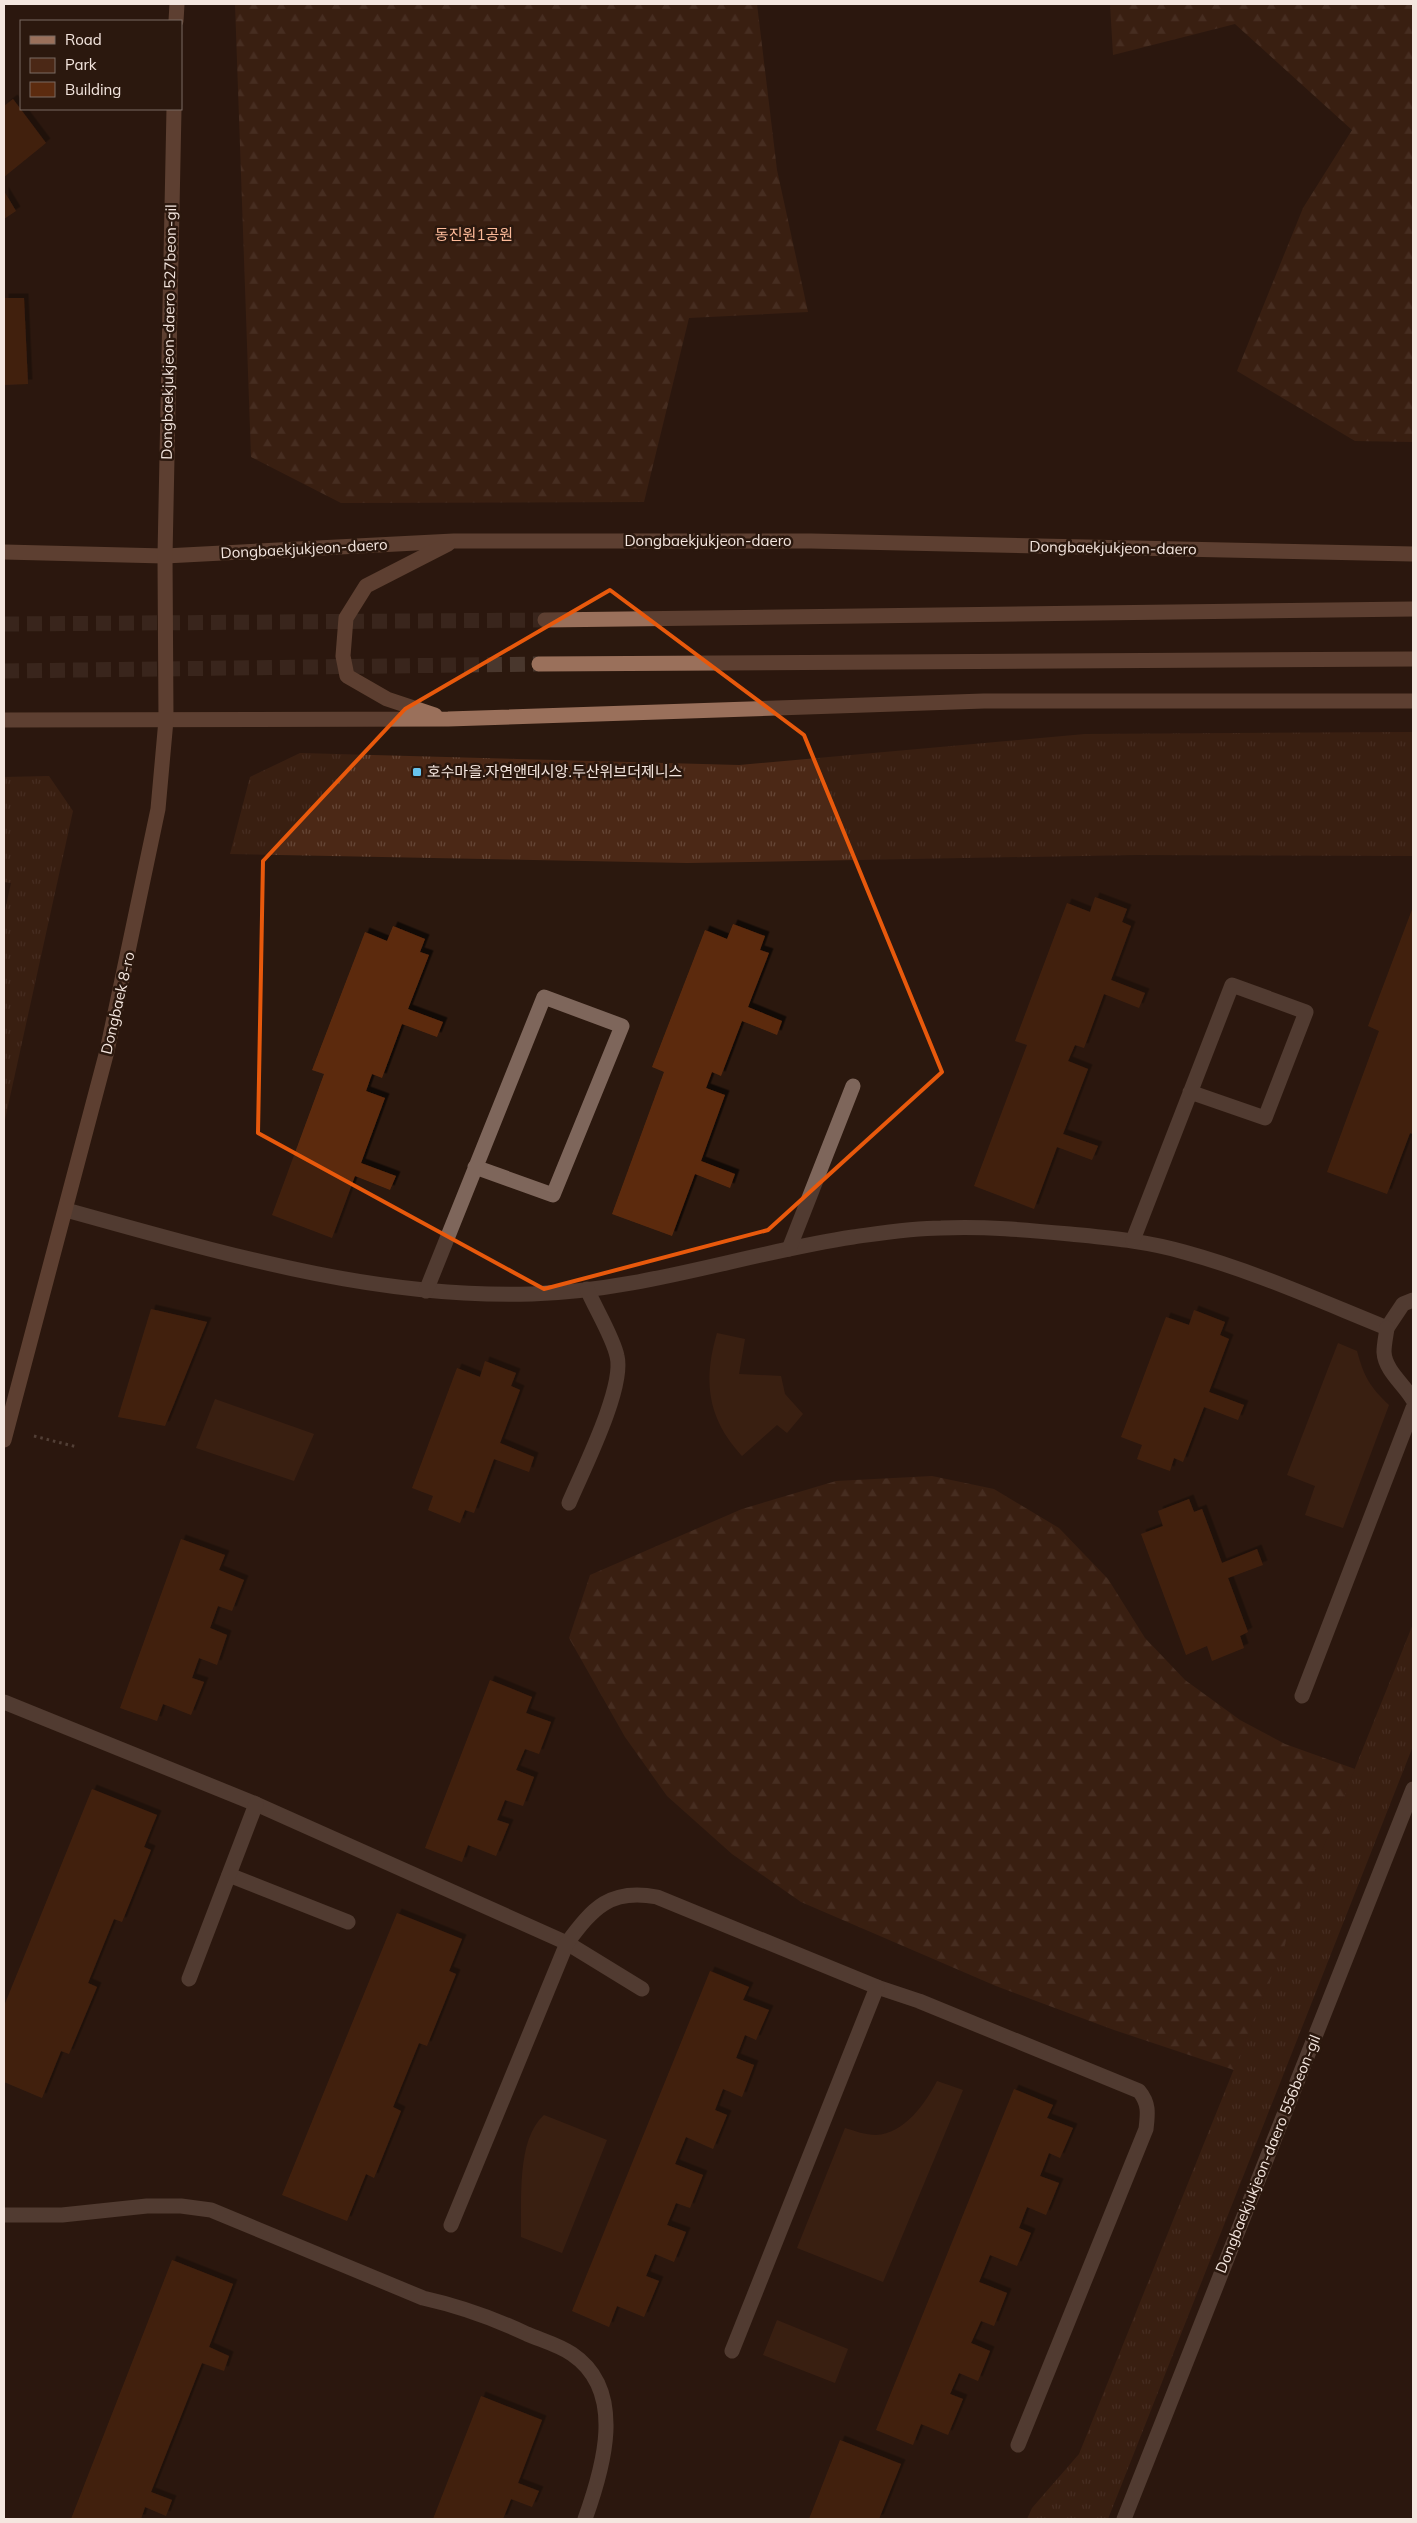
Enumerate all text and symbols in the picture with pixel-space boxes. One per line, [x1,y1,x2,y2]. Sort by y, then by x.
legend [20,20,182,110]
text: Road [65,30,102,49]
text: Park [65,55,97,74]
text: Building [65,80,121,99]
street label: Dongbaekjukjeon-daero 527beon-gil [157,204,180,460]
park label: 동진원1공원 [435,225,513,244]
street label: Dongbaekjukjeon-daero [624,531,792,550]
street label: Dongbaekjukjeon-daero [220,535,388,562]
street label: Dongbaekjukjeon-daero [1029,537,1197,558]
place label: 호수마을.자연앤데시앙.두산위브더제니스 [427,762,682,781]
marker: 호수마을.자연앤데시앙.두산위브더제니스 [411,766,423,778]
street label: Dongbaek 8-ro [96,950,139,1056]
street label: Dongbaekjukjeon-daero 556beon-gil [1211,2032,1324,2276]

